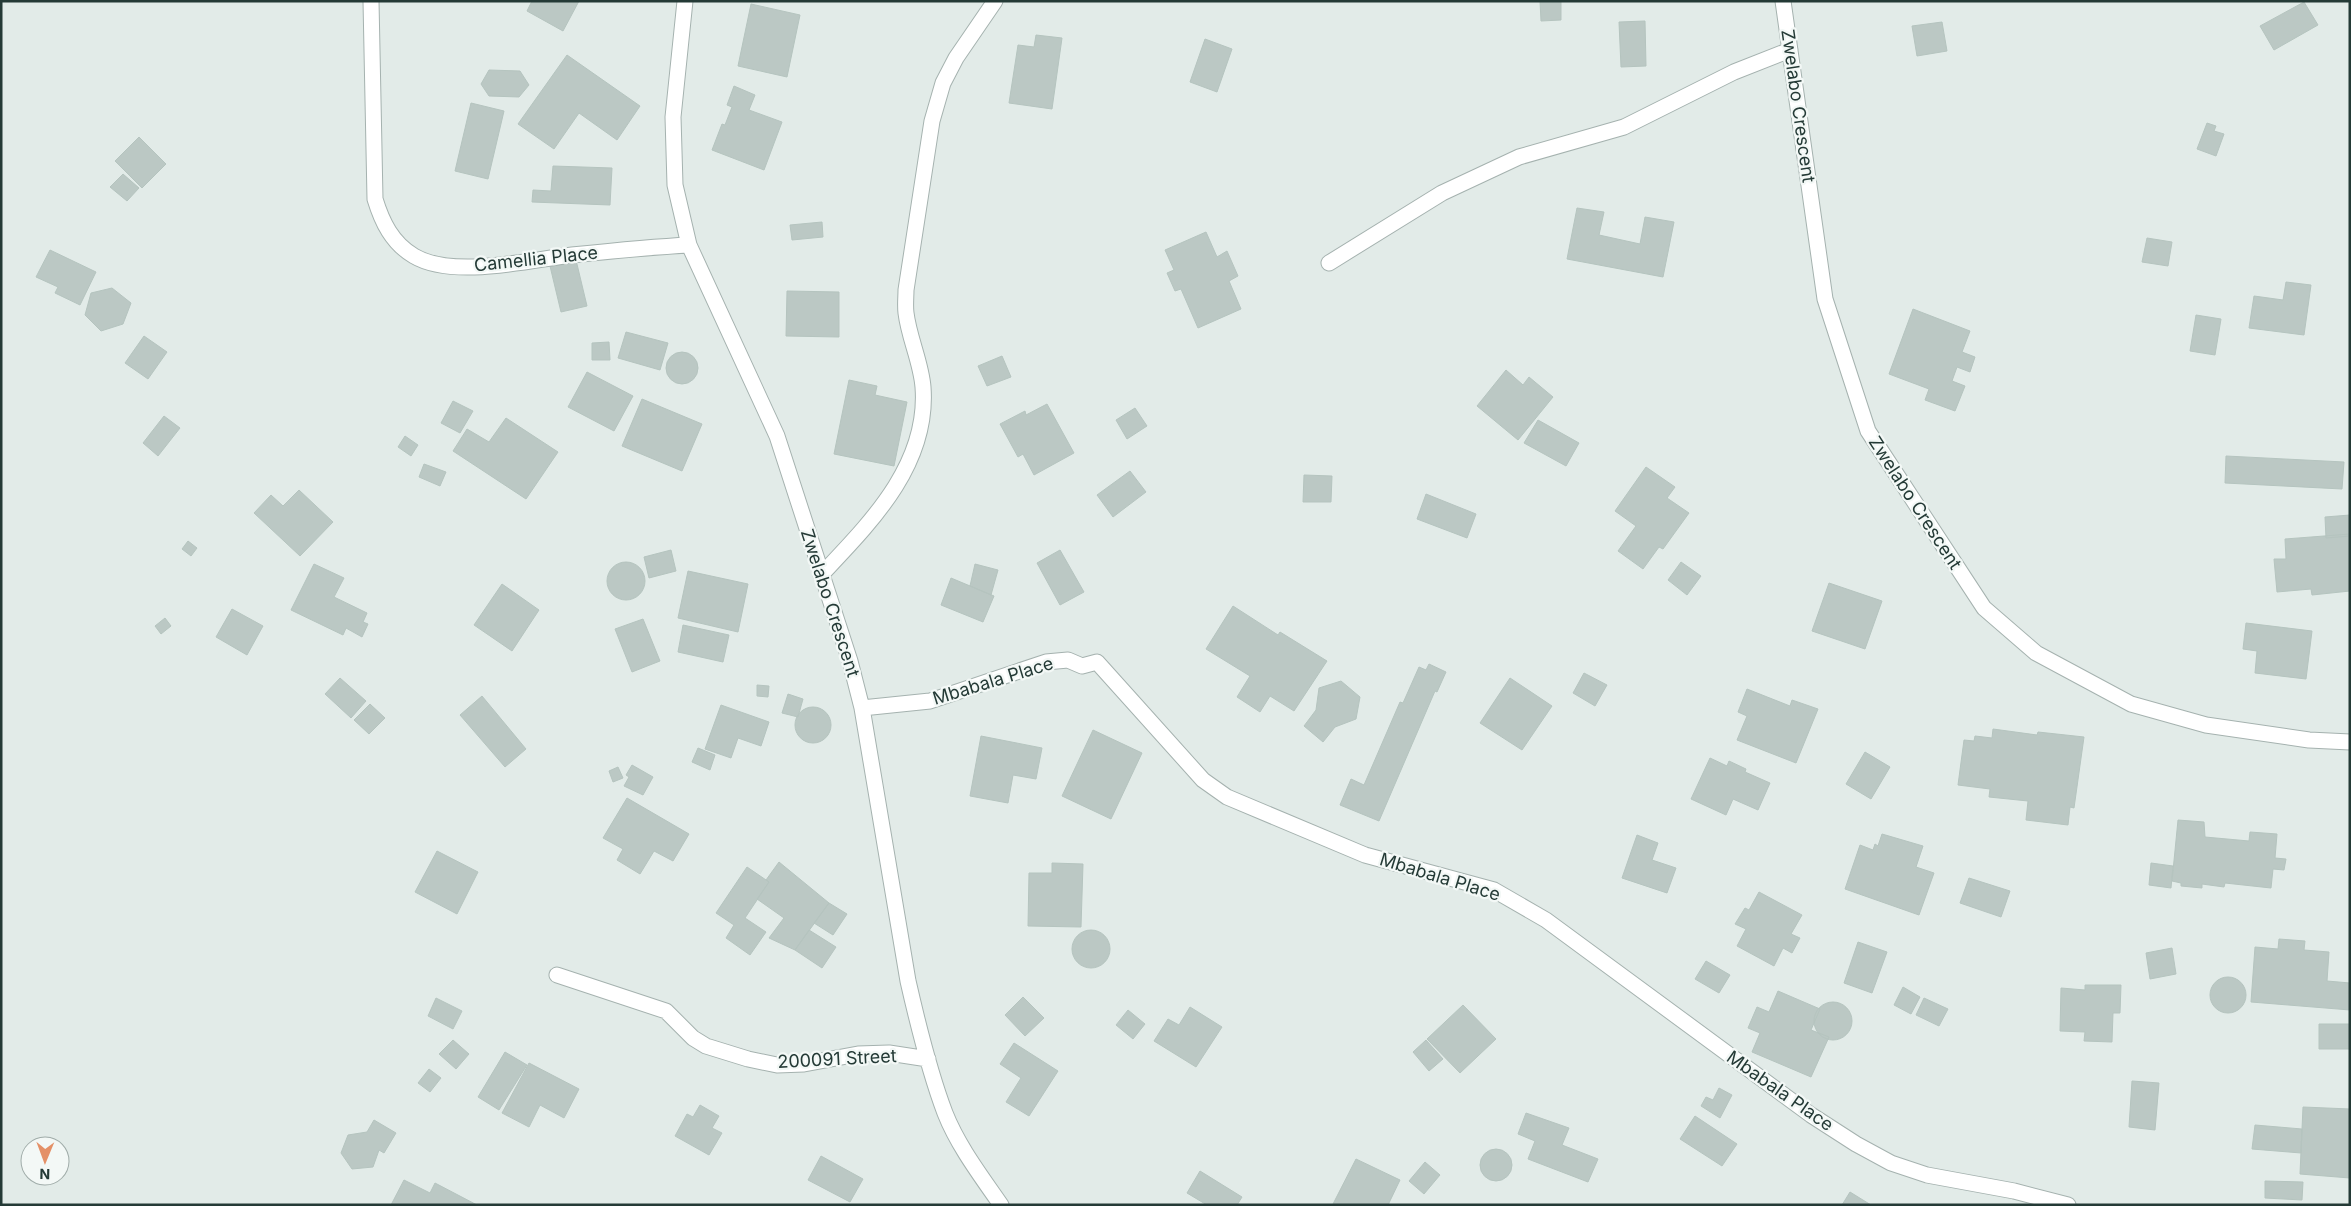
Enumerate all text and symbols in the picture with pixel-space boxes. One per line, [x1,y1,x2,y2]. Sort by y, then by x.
street label: Zwelabo Crescent [1777,28,1820,184]
street label: Camellia Place [473,242,599,275]
street label: Zwelabo Crescent [1865,432,1966,573]
street label: Zwelabo Crescent [797,526,864,680]
street label: Mbabala Place [930,652,1056,709]
street label: Mbabala Place [1377,848,1503,905]
street label: 200091 Street [777,1045,897,1072]
street label: Mbabala Place [1723,1046,1838,1135]
north arrow [20,1136,70,1186]
text: N [39,1166,50,1183]

